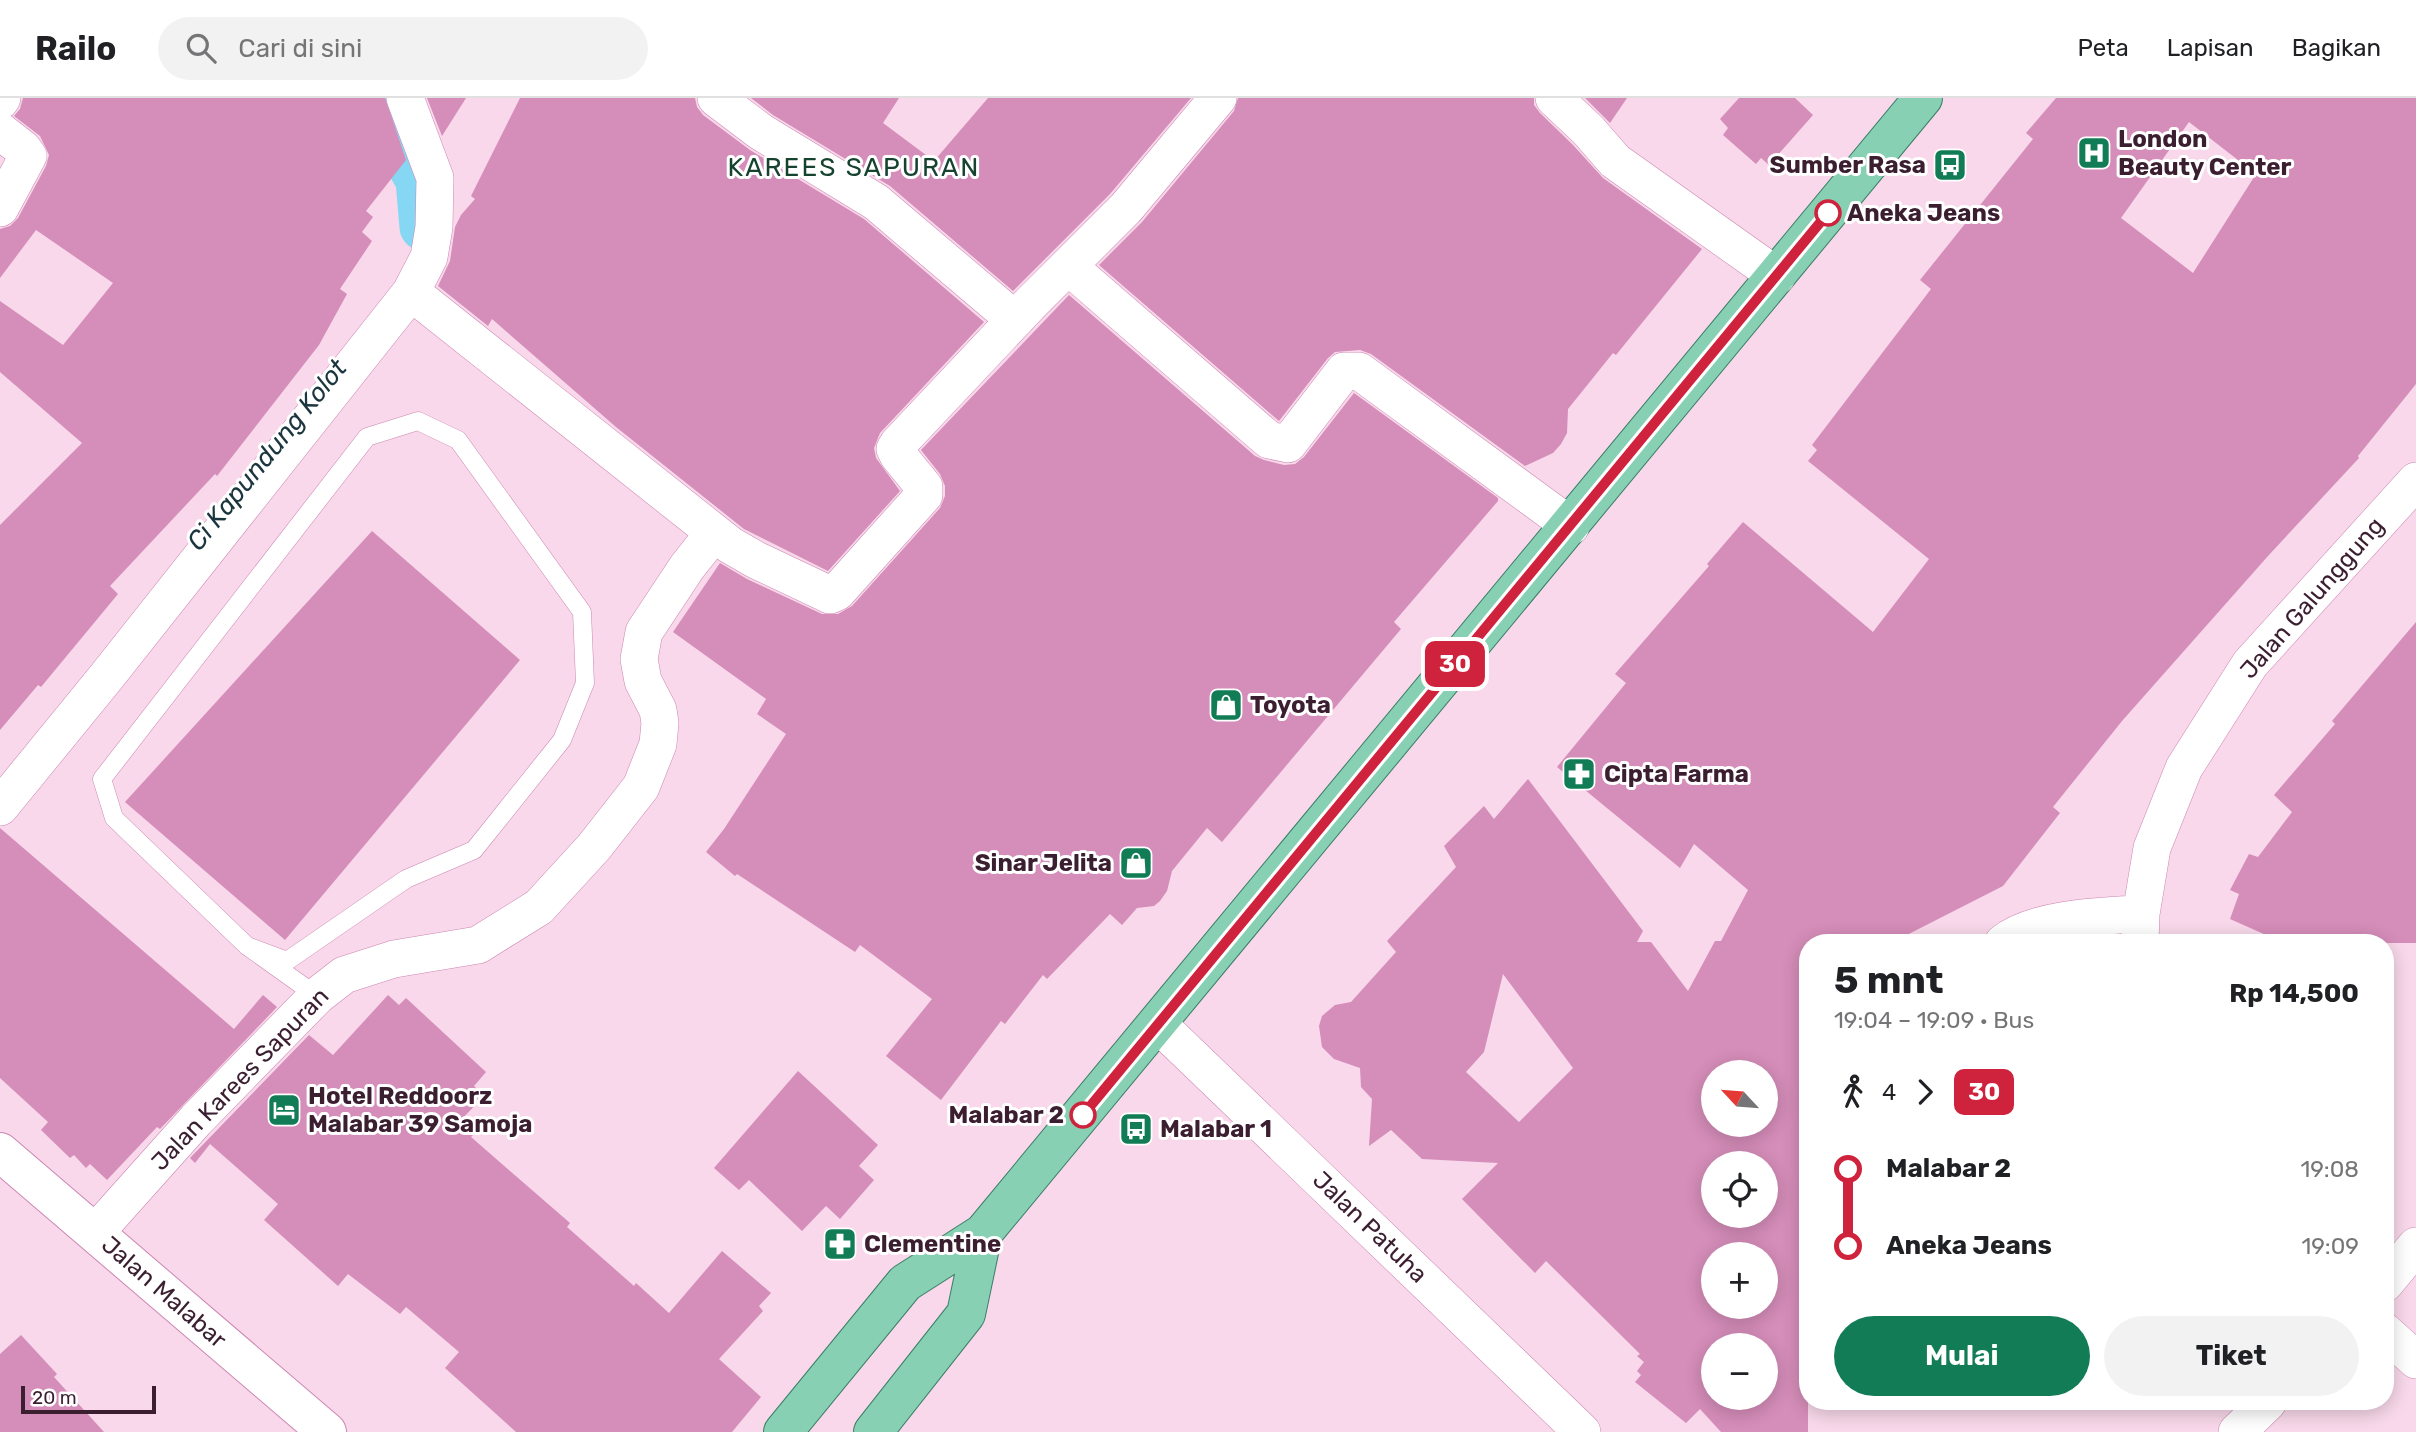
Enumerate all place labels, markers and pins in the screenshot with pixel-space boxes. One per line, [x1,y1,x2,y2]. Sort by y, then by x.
place label: London Beauty Center [2118,125,2292,181]
hospital icon: London Beauty Center [2075,134,2113,172]
bus stop icon: Sumber Rasa [1931,146,1969,184]
place label: Sumber Rasa [1770,151,1926,179]
place label: Aneka Jeans [1847,199,2000,227]
marker: Aneka Jeans [1815,200,1841,226]
shop icon: Toyota [1207,686,1245,724]
place label: Toyota [1250,691,1331,719]
pharmacy icon: Cipta Farma [1560,755,1598,793]
place label: Cipta Farma [1604,760,1749,788]
shop icon: Sinar Jelita [1117,844,1155,882]
place label: Sinar Jelita [975,849,1112,877]
place label: Hotel Reddoorz Malabar 39 Samoja [308,1082,532,1138]
hotel icon: Hotel Reddoorz Malabar 39 Samoja [265,1091,303,1129]
place label: Malabar 2 [949,1101,1064,1129]
marker: Malabar 2 [1070,1102,1096,1128]
bus stop icon: Malabar 1 [1117,1110,1155,1148]
place label: Malabar 1 [1160,1115,1272,1143]
pharmacy icon: Clementine [821,1225,859,1263]
place label: Clementine [864,1230,1001,1258]

